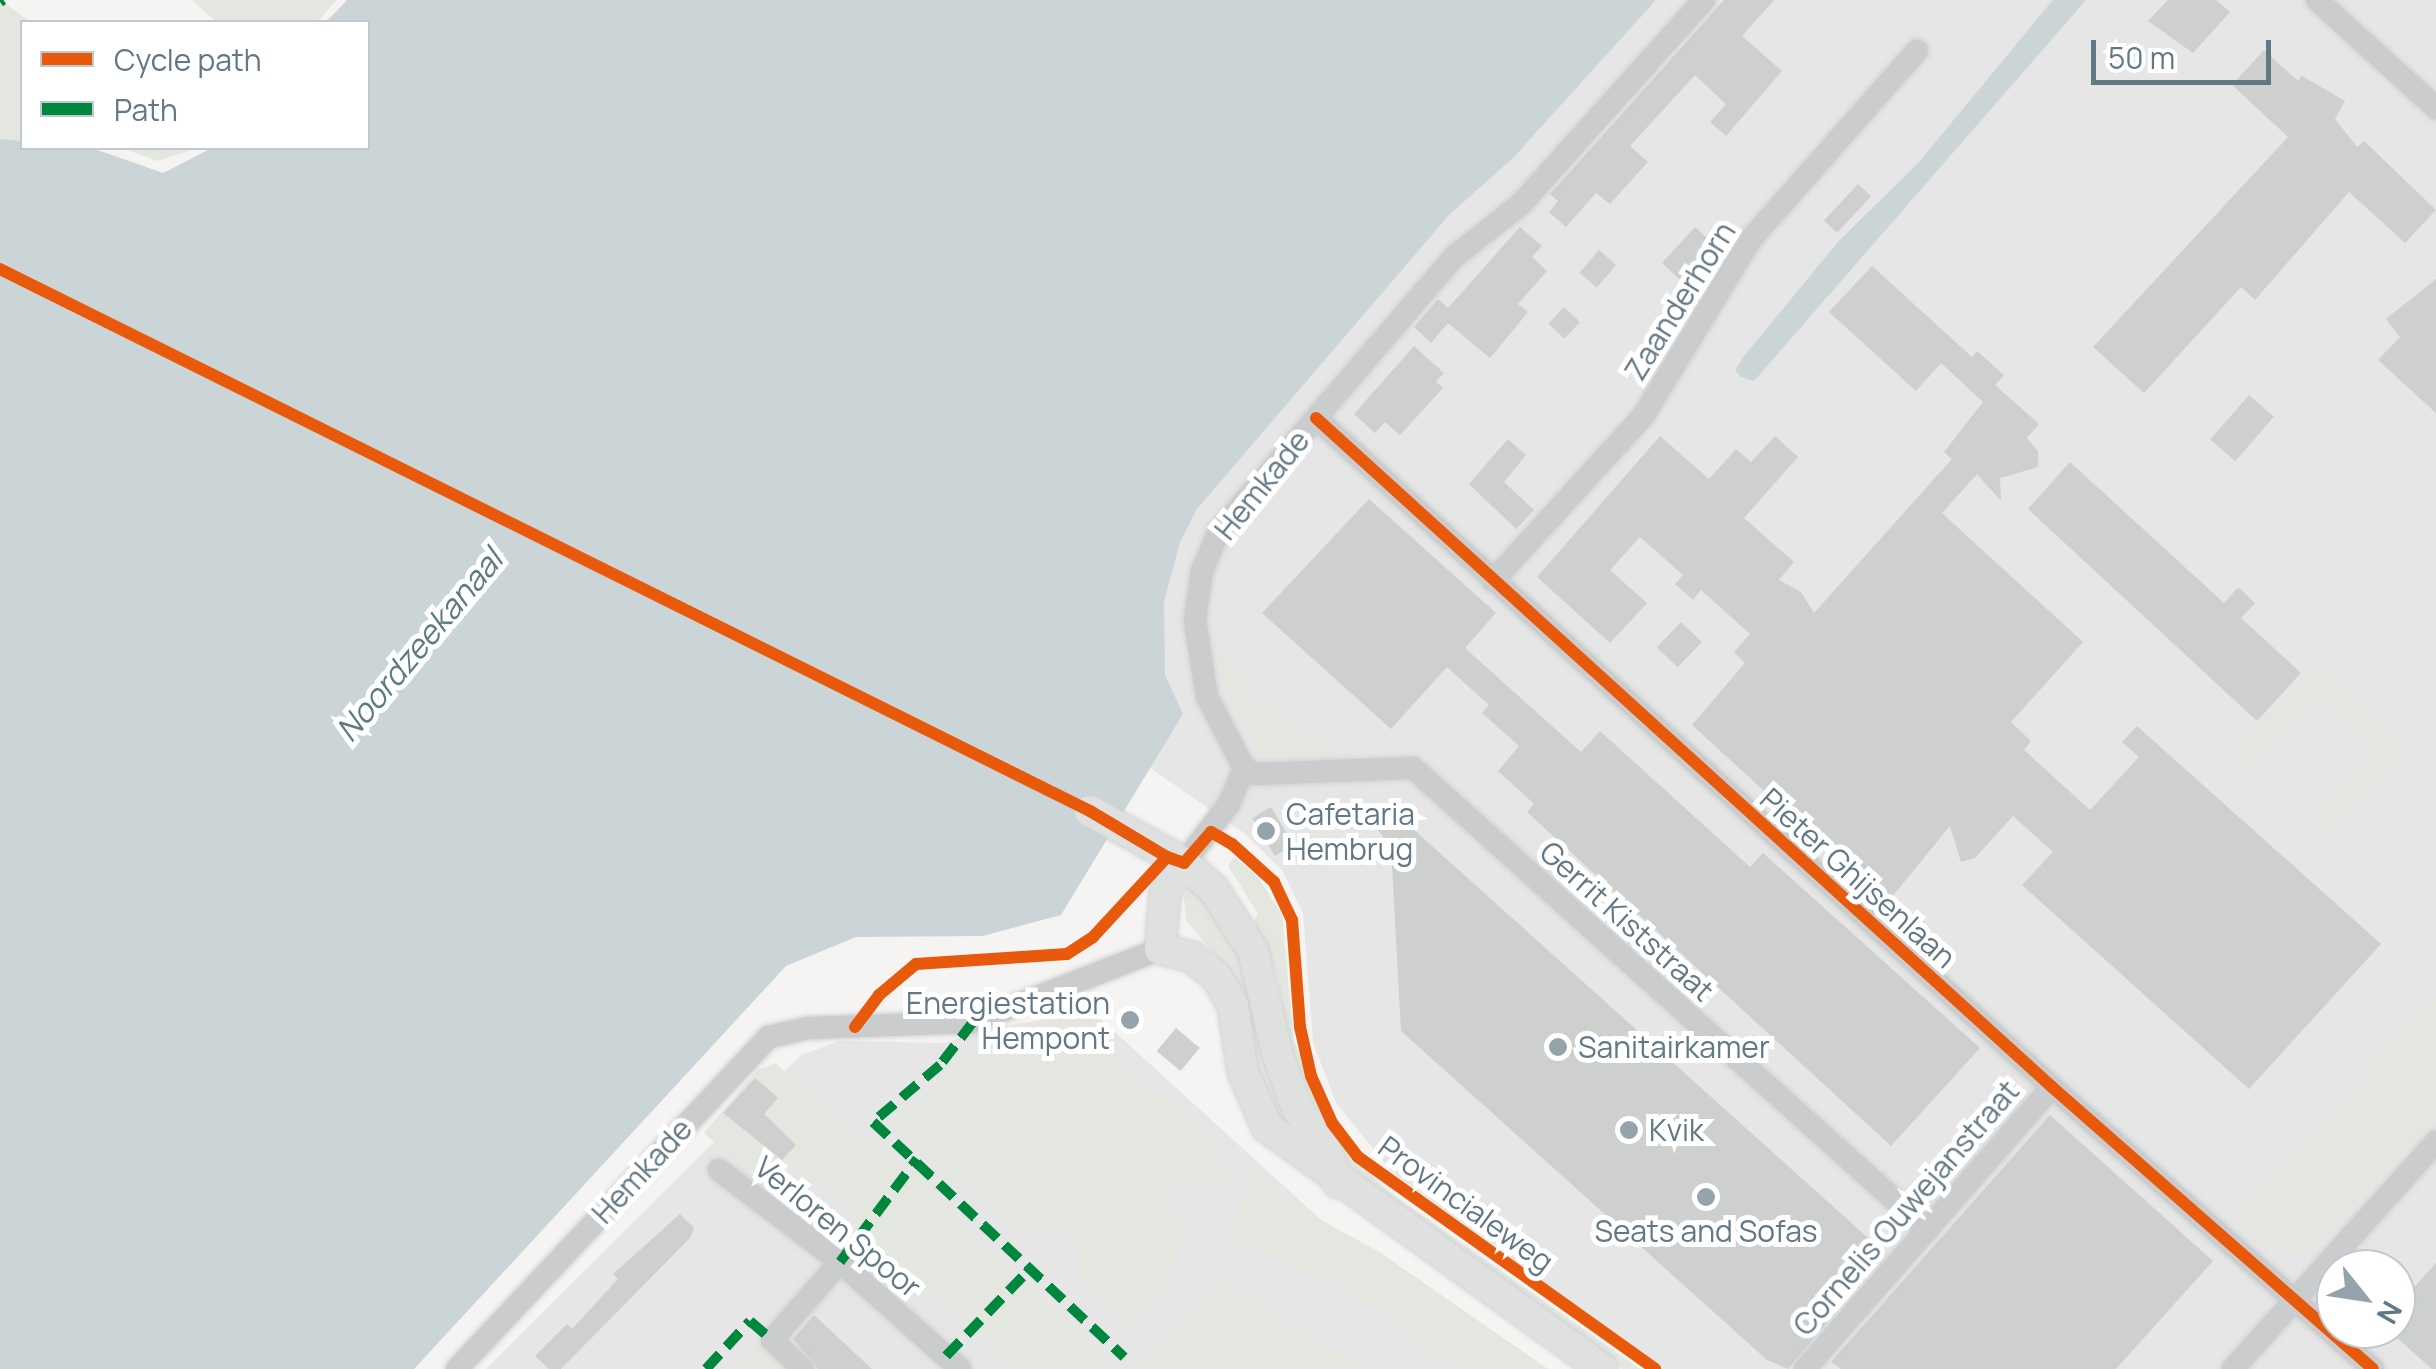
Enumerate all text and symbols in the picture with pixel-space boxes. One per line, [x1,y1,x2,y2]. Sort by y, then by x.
legend [20,20,370,150]
scale bar [2096,20,2276,82]
text: 50 m [2108,37,2175,78]
text: Cycle path [114,39,262,80]
text: Path [114,89,178,130]
street label: Zaanderhorn [1617,215,1743,387]
street label: Hemkade [1207,423,1317,547]
water label: Noordzeekanaal [328,541,510,749]
street label: Pieter Ghijsenlaan [1753,781,1963,975]
place label: Cafetaria Hembrug [1286,796,1415,866]
marker: Cafetaria Hembrug [1255,820,1277,842]
street label: Gerrit Kiststraat [1533,834,1721,1008]
place label: Energiestation Hempont [906,985,1110,1056]
marker: Energiestation Hempont [1119,1009,1141,1031]
place label: Sanitairkamer [1578,1029,1770,1065]
marker: Sanitairkamer [1547,1036,1569,1058]
street label: Cornelis Ouwejanstraat [1786,1073,2026,1343]
street label: Hemkade [585,1111,699,1231]
place label: Kvik [1649,1112,1704,1148]
marker: Kvik [1618,1119,1640,1141]
street label: Provincialeweg [1372,1129,1560,1279]
street label: Verloren Spoor [748,1149,928,1305]
marker: Seats and Sofas [1695,1186,1717,1208]
place label: Seats and Sofas [1594,1213,1818,1249]
north arrow [2316,1249,2416,1349]
text: N [2369,1295,2412,1331]

